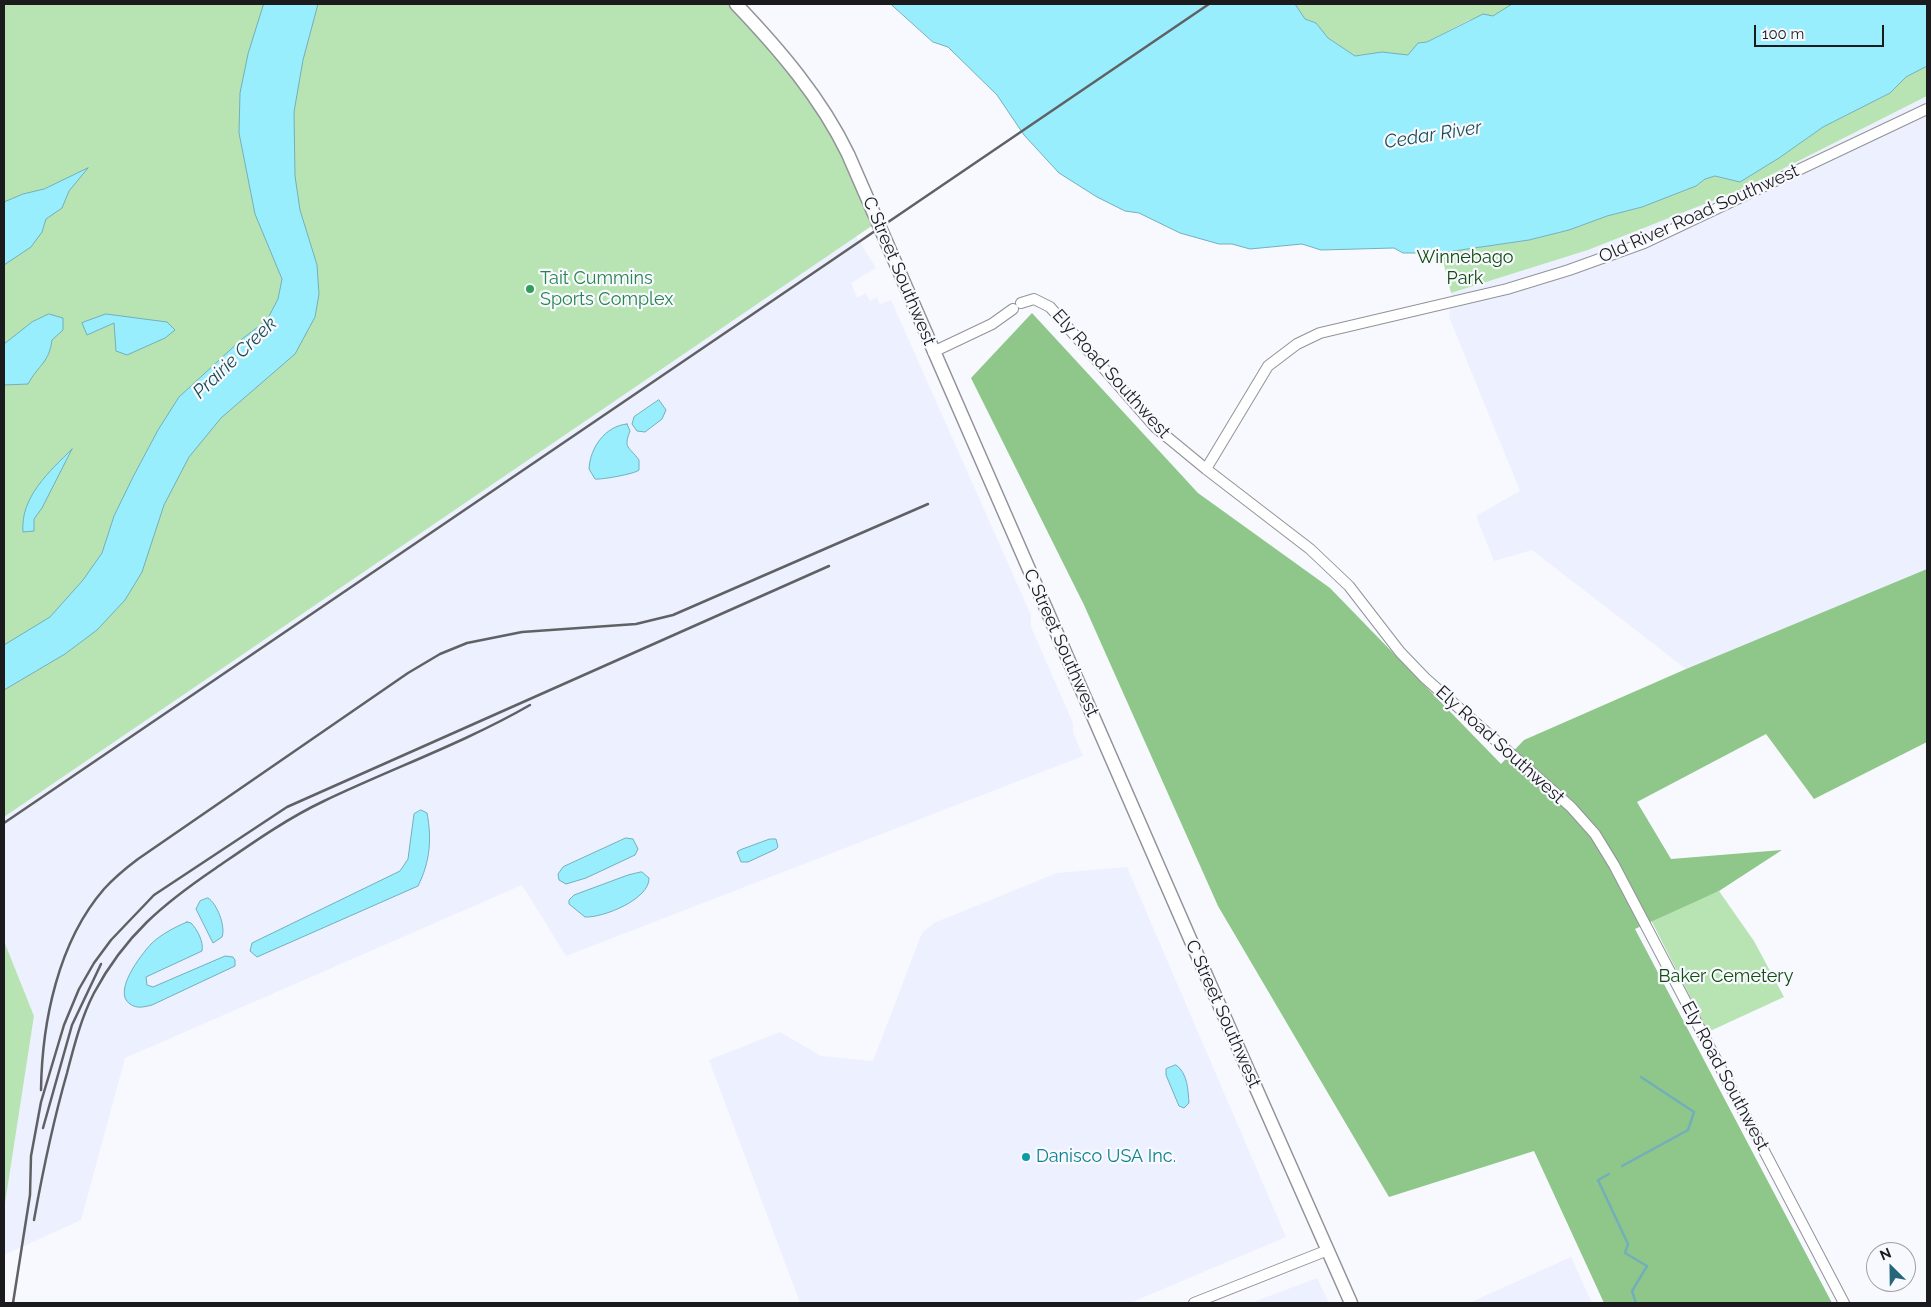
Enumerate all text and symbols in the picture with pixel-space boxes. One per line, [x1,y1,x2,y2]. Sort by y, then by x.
scale bar [1756,15,1886,47]
text: 100 m [1762,25,1804,43]
water label: Cedar River [1383,116,1483,154]
street label: Old River Road Southwest [1596,160,1802,268]
street label: C Street Southwest [858,193,940,349]
park label: Winnebago Park [1416,247,1514,290]
place label: Tait Cummins Sports Complex [540,268,673,310]
marker: Tait Cummins Sports Complex [524,283,536,295]
street label: Ely Road Southwest [1047,305,1175,443]
water label: Prairie Creek [188,312,282,404]
street label: C Street Southwest [1019,566,1103,720]
street label: Ely Road Southwest [1431,681,1569,809]
street label: C Street Southwest [1181,937,1265,1091]
park label: Baker Cemetery [1659,966,1793,988]
street label: Ely Road Southwest [1677,998,1773,1154]
place label: Danisco USA Inc. [1036,1146,1176,1168]
marker: Danisco USA Inc. [1020,1151,1032,1163]
north arrow [1866,1242,1916,1292]
text: N [1877,1245,1894,1264]

